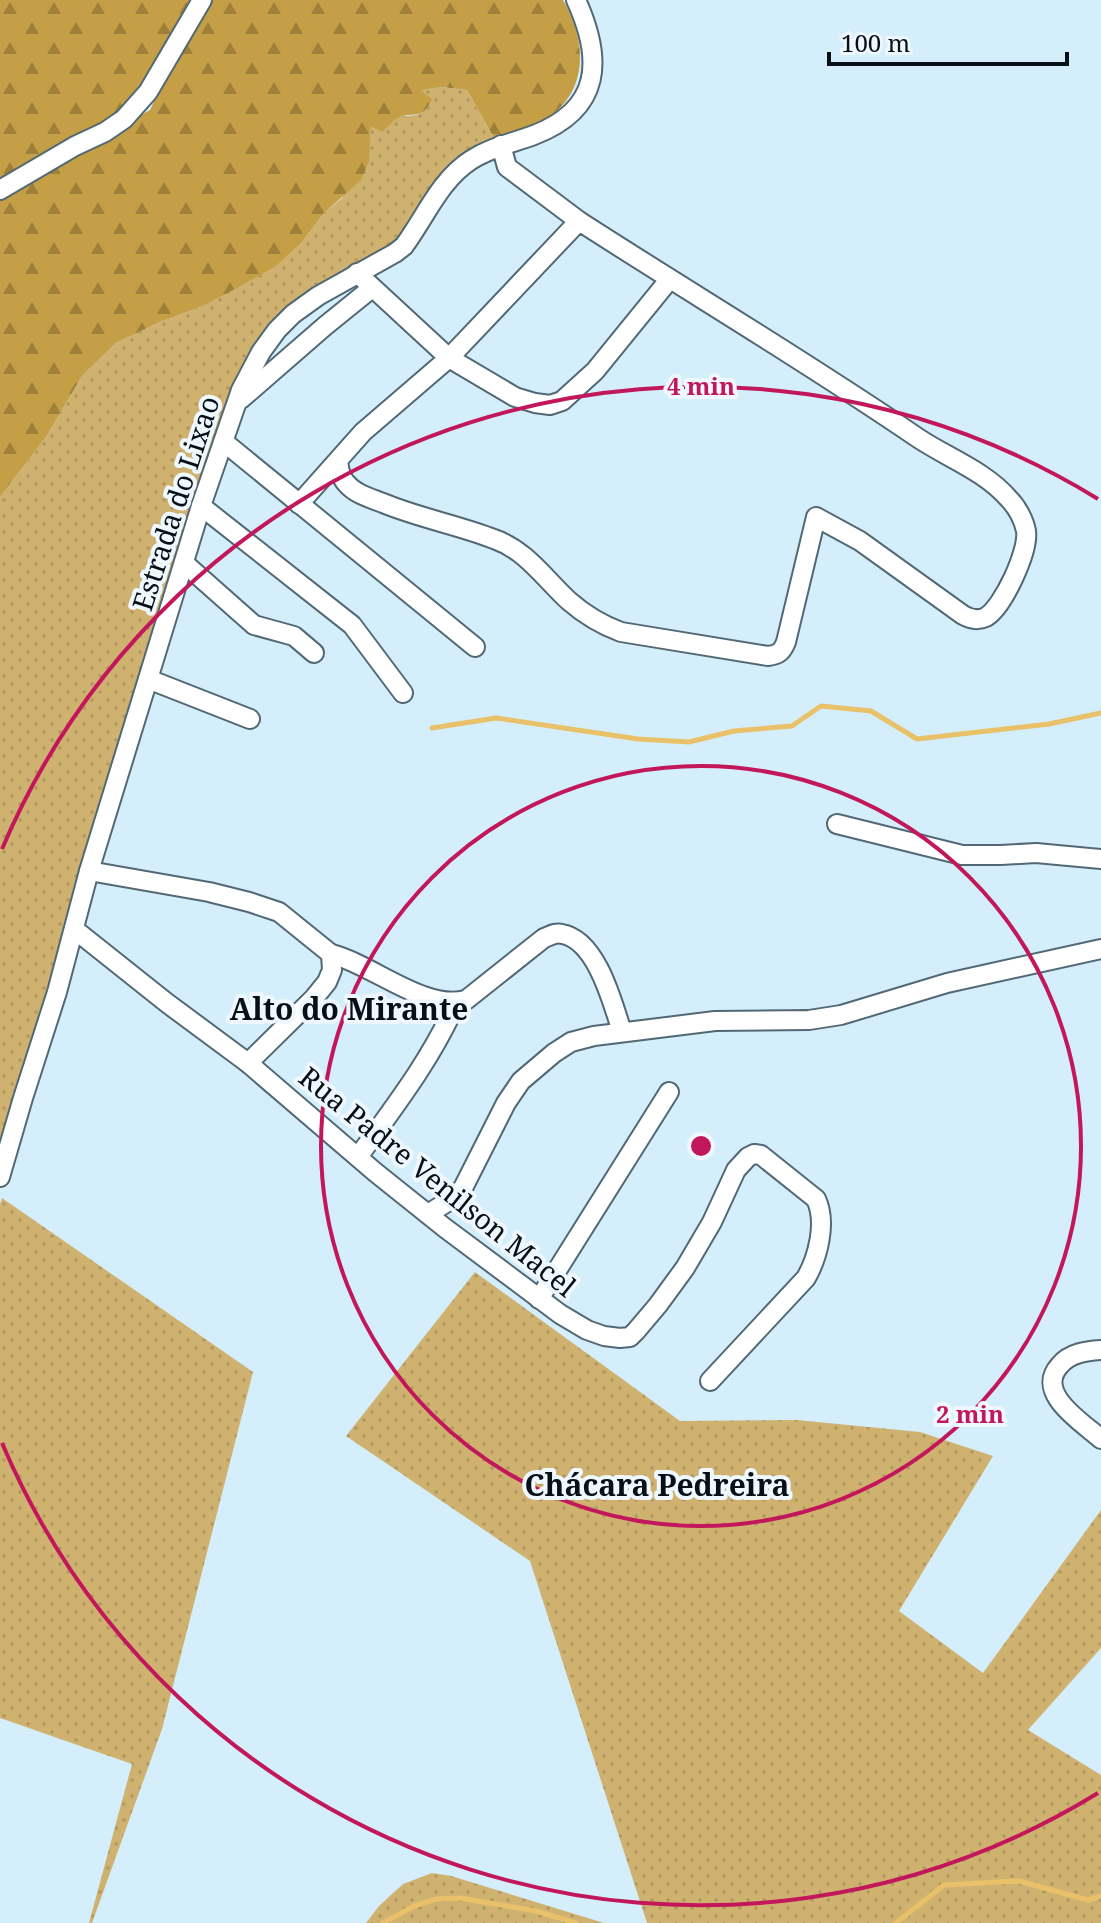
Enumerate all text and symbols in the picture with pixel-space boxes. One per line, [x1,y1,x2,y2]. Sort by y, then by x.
scale bar [829,16,1067,66]
text: 100 m [841,26,910,59]
text: 4 min [667,369,735,402]
street label: Estrada do Lixao [122,391,228,615]
district label: Alto do Mirante [230,988,468,1029]
street label: Rua Padre Venilson Macel [292,1057,585,1305]
centre of rings [687,1132,715,1160]
text: 2 min [936,1397,1004,1430]
district label: Chácara Pedreira [524,1464,790,1505]

